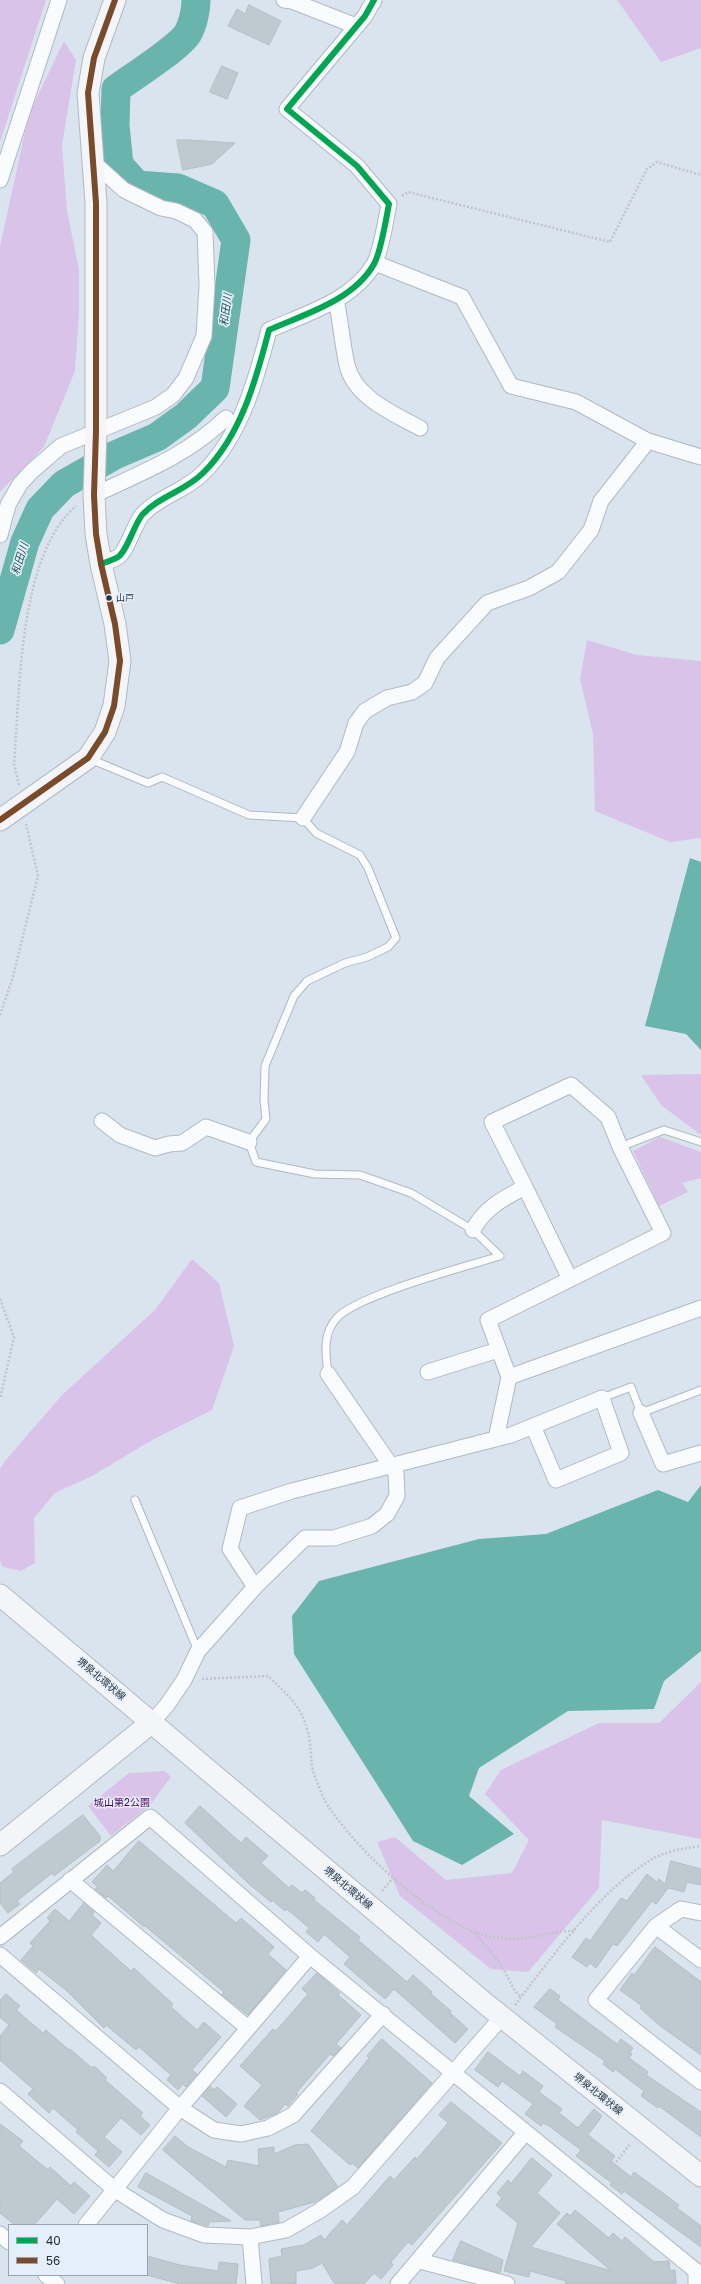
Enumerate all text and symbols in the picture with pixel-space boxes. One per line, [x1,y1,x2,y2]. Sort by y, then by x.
water label: 和田川 [217,293,235,327]
water label: 和田川 [9,541,31,577]
marker: 山戸 [104,593,114,603]
place label: 山戸 [116,593,134,603]
street label: 堺泉北環状線 [74,1655,128,1703]
park label: 城山第2公園 [94,1797,150,1809]
street label: 堺泉北環状線 [321,1864,375,1912]
street label: 堺泉北環状線 [571,2070,625,2118]
legend [8,2224,148,2276]
text: 40 [46,2233,61,2248]
text: 56 [46,2253,60,2268]

